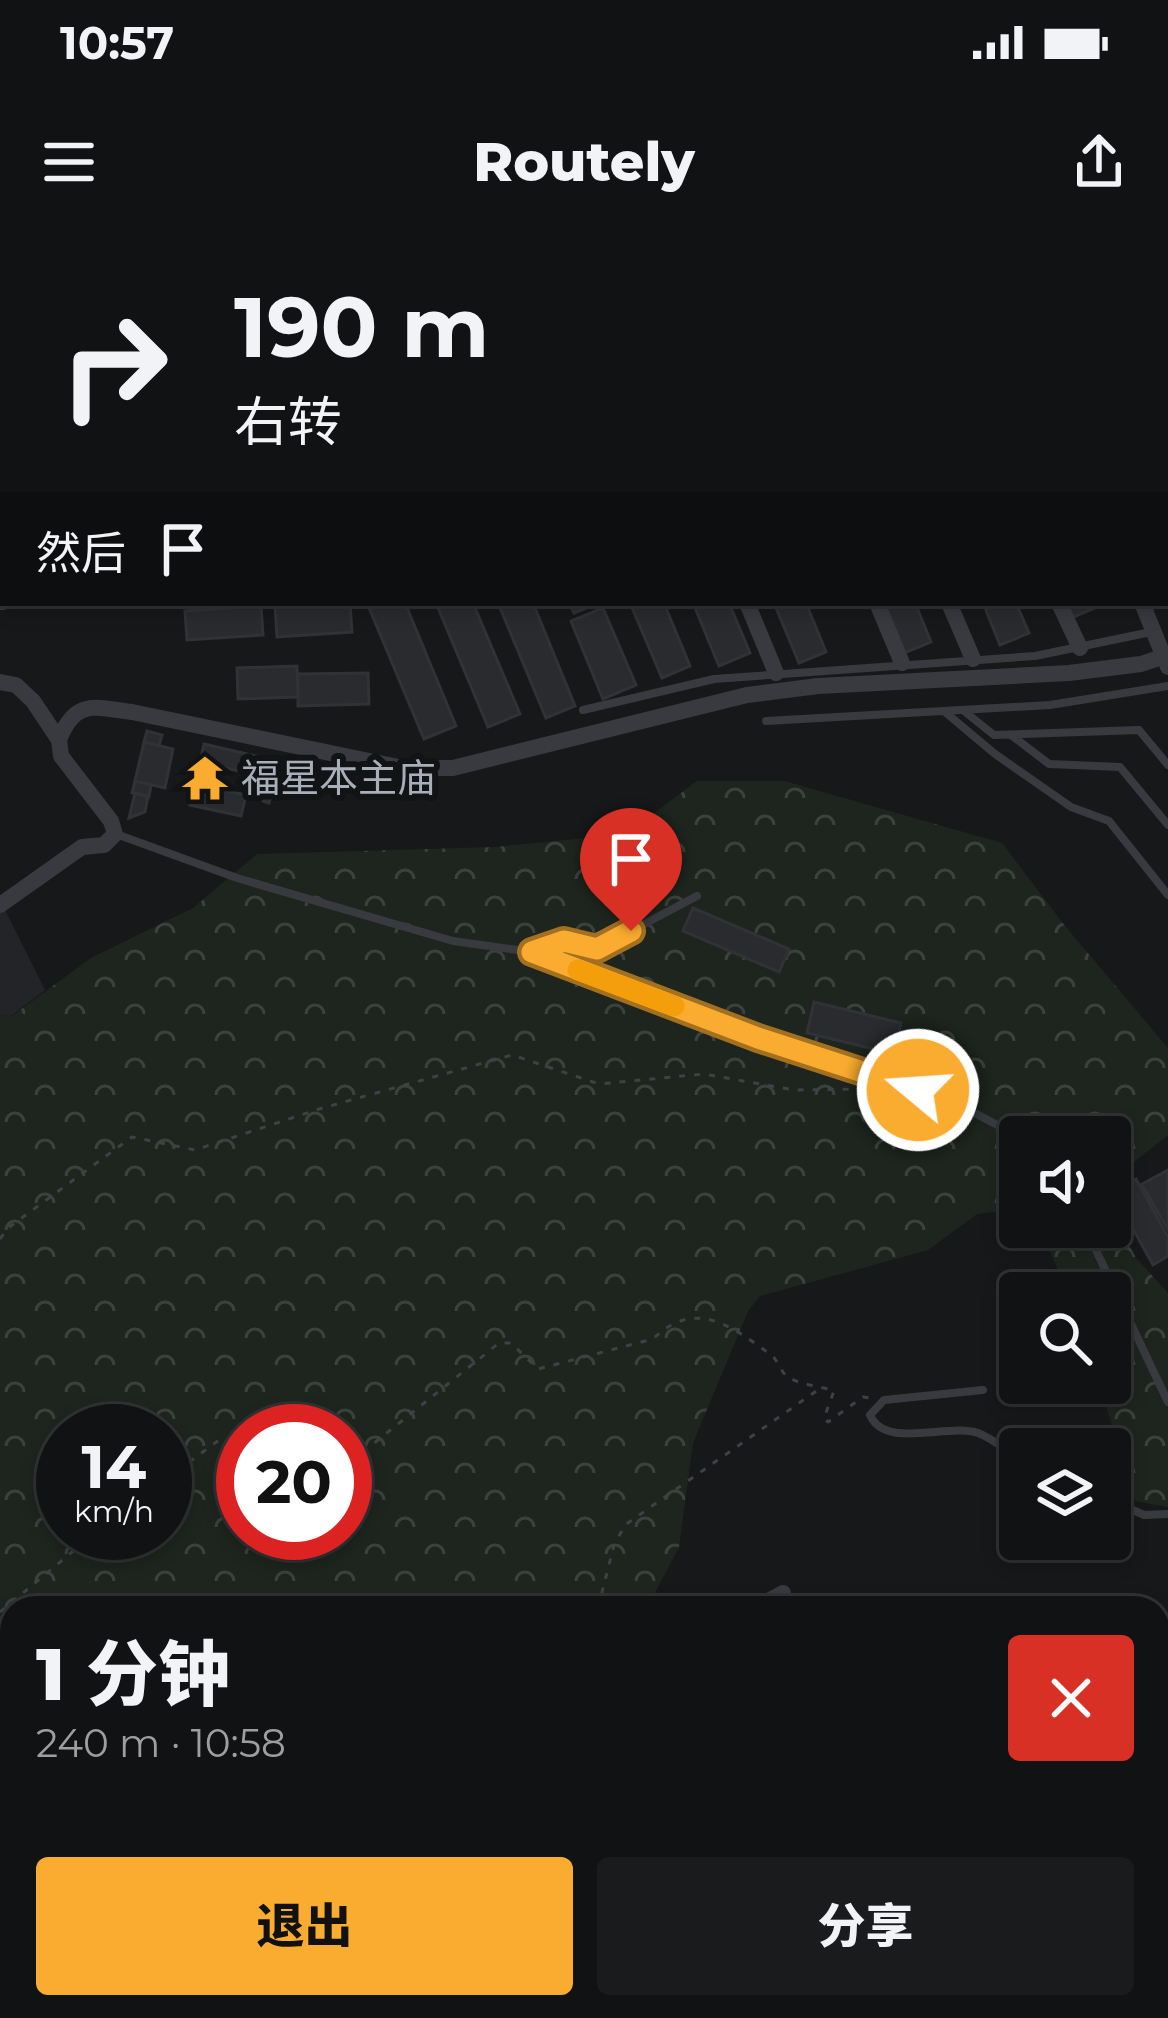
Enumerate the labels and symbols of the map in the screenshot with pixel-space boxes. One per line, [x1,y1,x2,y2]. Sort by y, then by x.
temple icon: 福星本主庙 [180,753,230,803]
place label: 福星本主庙 [241,754,436,802]
pin [580,808,682,931]
position arrow [855,1027,981,1153]
speed limit sign: 20 [216,1404,372,1560]

